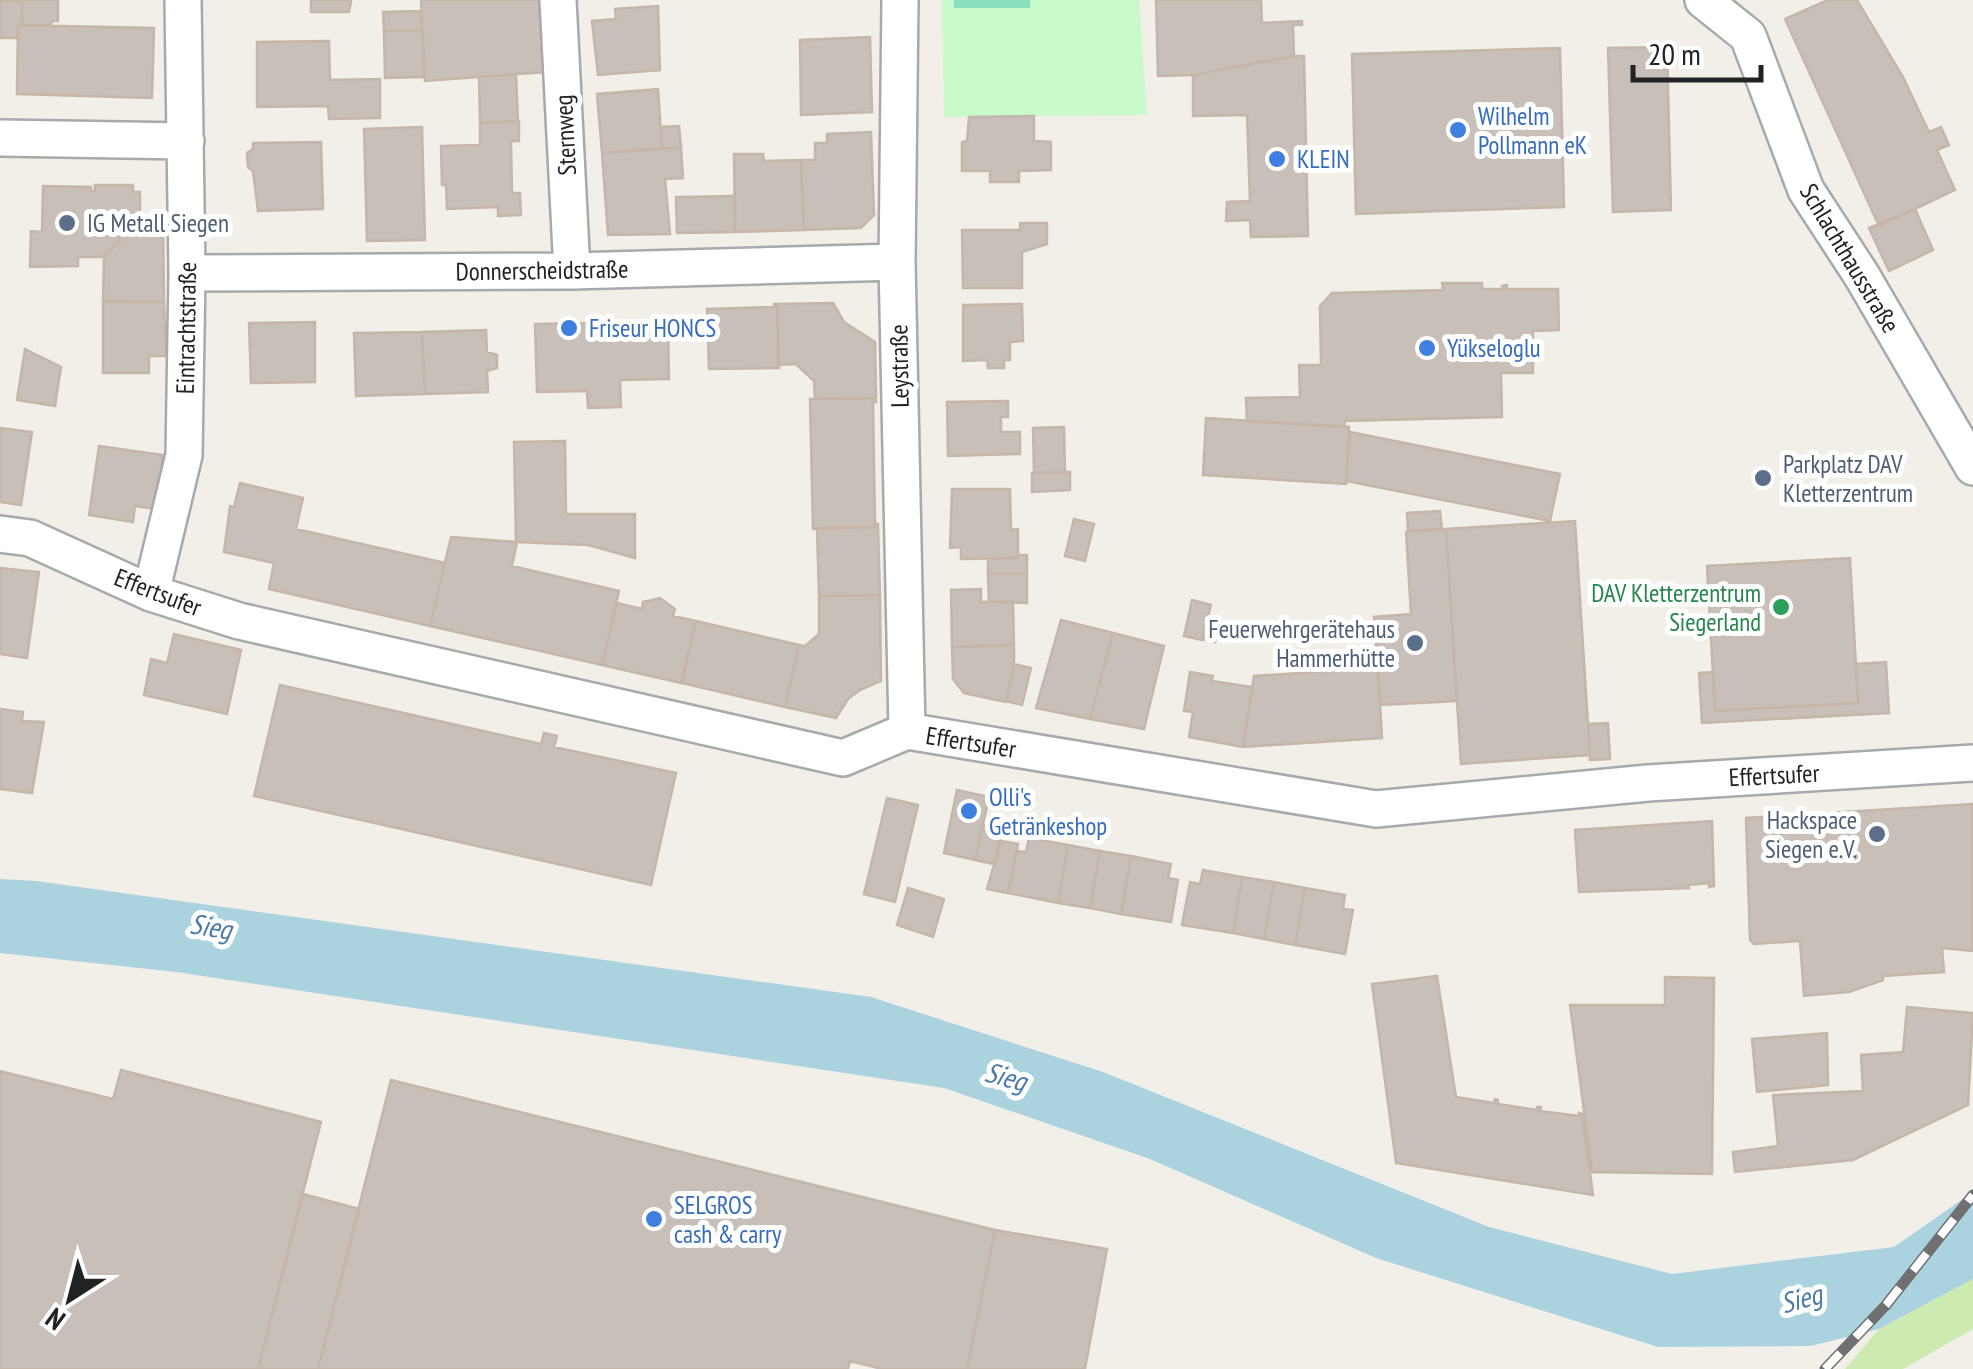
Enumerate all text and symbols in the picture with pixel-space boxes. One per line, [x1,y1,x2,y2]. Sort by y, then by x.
scale bar [1633,20,1760,82]
text: 20 m [1648,34,1701,73]
street label: Sternweg [547,94,583,176]
place label: Wilhelm Pollmann eK [1478,100,1587,161]
marker: Wilhelm Pollmann eK [1447,119,1469,141]
place label: KLEIN [1297,143,1350,175]
marker: KLEIN [1266,148,1288,170]
street label: Schlachthausstraße [1793,178,1907,338]
place label: IG Metall Siegen [87,207,229,239]
marker: IG Metall Siegen [56,212,78,234]
street label: Donnerscheidstraße [455,252,629,288]
street label: Eintrachtstraße [169,262,203,394]
place label: Friseur HONCS [589,312,716,344]
marker: Friseur HONCS [558,317,580,339]
street label: Leystraße [882,324,916,408]
place label: Yükseloglu [1447,332,1541,364]
marker: Yükseloglu [1416,337,1438,359]
place label: Parkplatz DAV Kletterzentrum [1783,448,1913,509]
marker: Parkplatz DAV Kletterzentrum [1752,467,1774,489]
street label: Effertsufer [110,561,206,623]
place label: DAV Kletterzentrum Siegerland [1591,577,1761,638]
marker: DAV Kletterzentrum Siegerland [1770,596,1792,618]
place label: Feuerwehrgerätehaus Hammerhütte [1208,613,1395,674]
marker: Feuerwehrgerätehaus Hammerhütte [1404,632,1426,654]
street label: Effertsufer [924,719,1018,765]
street label: Effertsufer [1728,757,1820,793]
place label: Olli's Getränkeshop [989,781,1107,842]
marker: Olli's Getränkeshop [958,800,980,822]
place label: Hackspace Siegen e.V. [1765,804,1857,865]
marker: Hackspace Siegen e.V. [1866,823,1888,845]
water label: Sieg [188,904,236,948]
water label: Sieg [981,1053,1033,1100]
place label: SELGROS cash & carry [674,1189,782,1250]
marker: SELGROS cash & carry [643,1208,665,1230]
north arrow [20,1249,120,1349]
water label: Sieg [1776,1274,1828,1321]
text: N [38,1300,72,1339]

